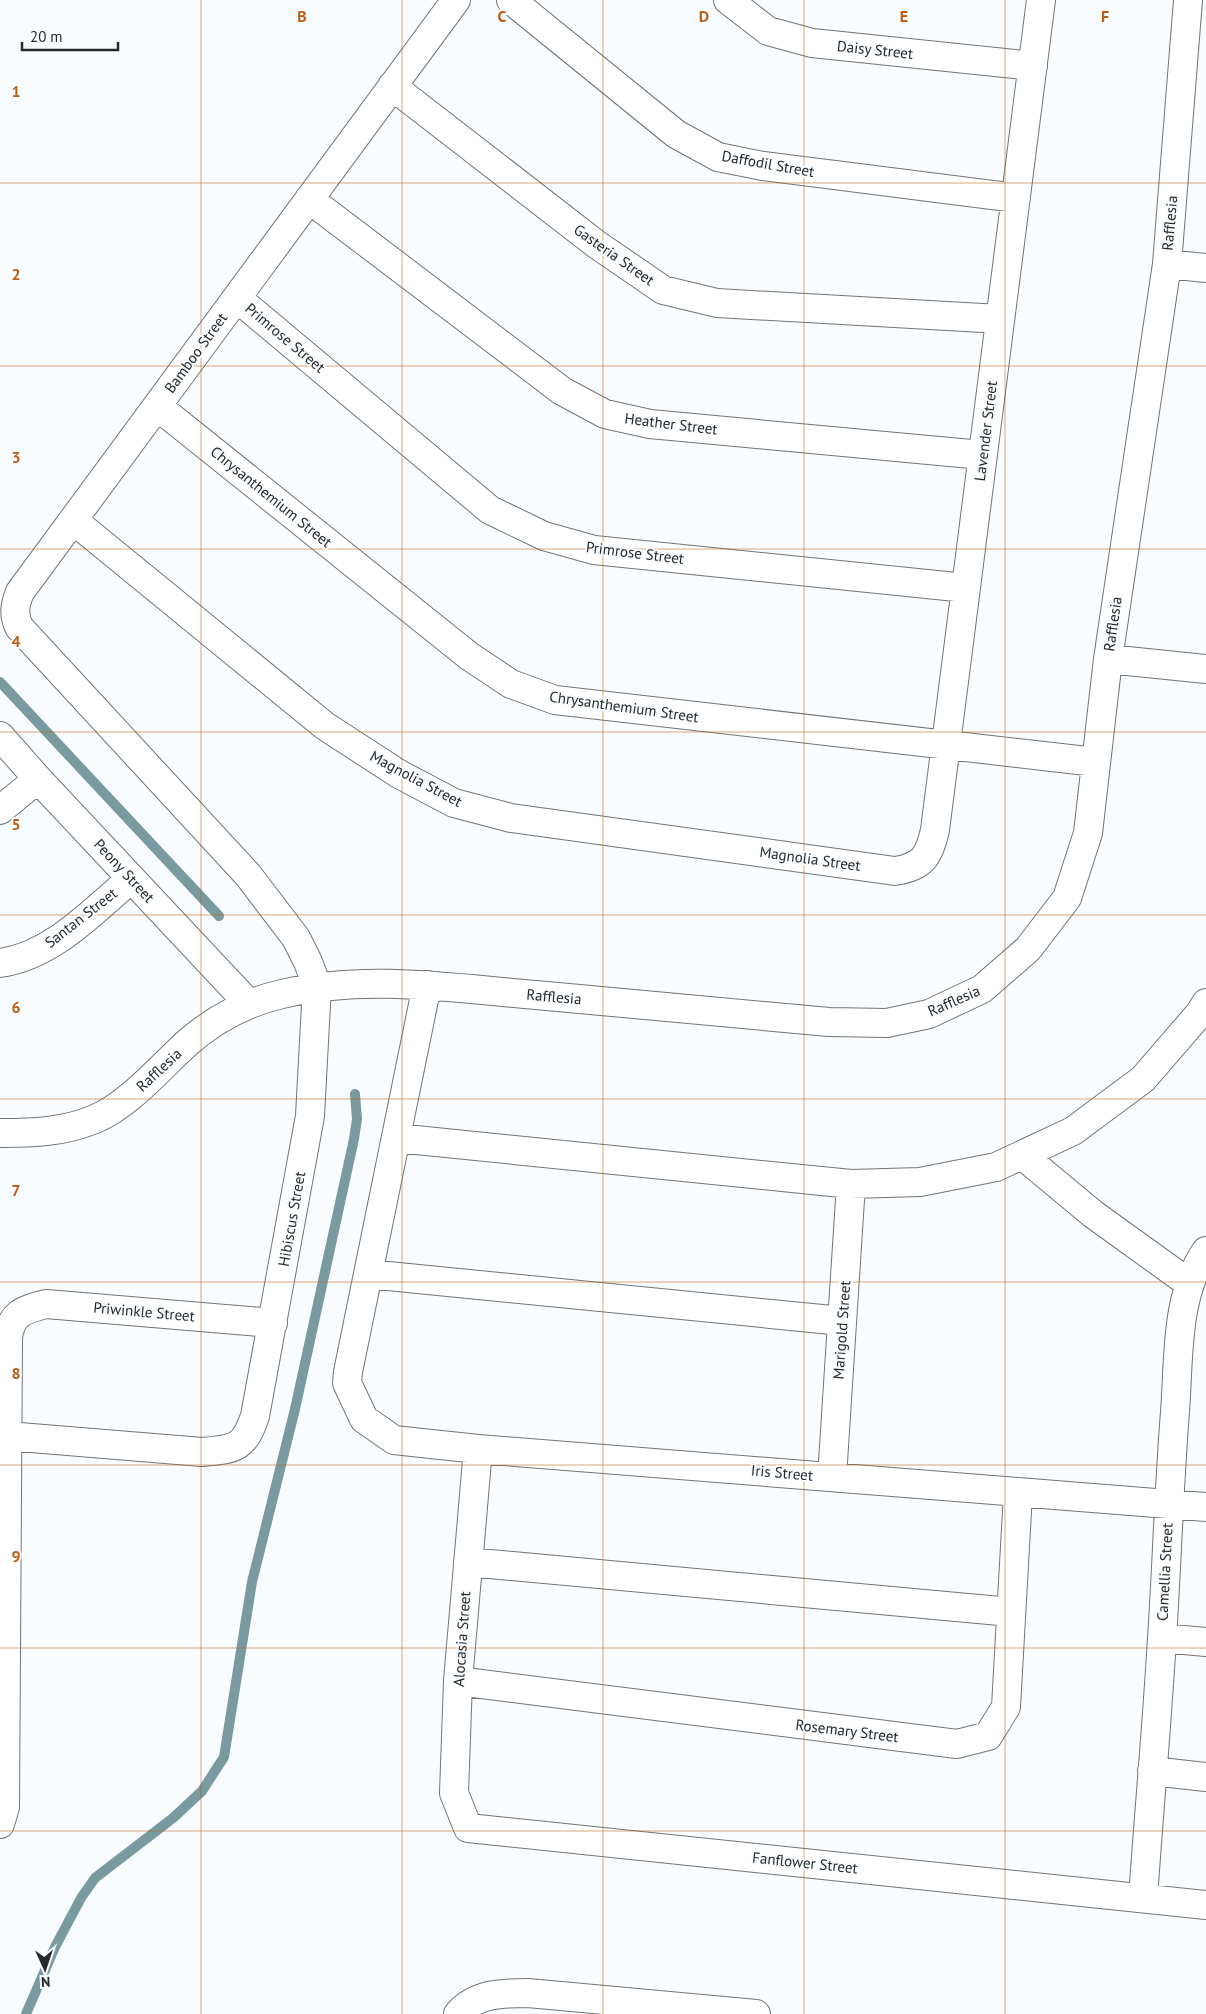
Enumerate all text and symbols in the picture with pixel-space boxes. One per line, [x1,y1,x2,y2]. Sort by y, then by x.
text: B [297,6,307,26]
text: C [498,6,507,26]
text: D [699,6,709,26]
text: E [900,6,908,26]
text: F [1101,6,1109,26]
scale bar [22,20,119,52]
text: 20 m [30,27,63,46]
street label: Daisy Street [836,36,914,63]
text: 1 [11,81,21,101]
street label: Daffodil Street [720,146,816,181]
street label: Rafflesia [1158,195,1181,251]
street label: Gasteria Street [570,220,658,289]
text: 2 [11,264,21,284]
street label: Primrose Street [241,299,329,377]
street label: Bamboo Street [160,309,231,397]
street label: Lavender Street [970,380,1001,482]
street label: Heather Street [624,408,719,439]
street label: Chrysanthemium Street [207,442,336,551]
text: 3 [11,447,21,467]
street label: Primrose Street [585,537,685,568]
street label: Rafflesia [1099,595,1126,653]
text: 4 [11,631,21,651]
street label: Chrysanthemium Street [548,687,700,726]
street label: Magnolia Street [367,746,466,811]
text: 5 [11,814,21,834]
street label: Peony Street [90,835,159,907]
street label: Magnolia Street [758,842,862,875]
street label: Santan Street [41,883,121,952]
street label: Rafflesia [925,981,983,1020]
street label: Rafflesia [526,985,582,1008]
text: 6 [11,997,21,1017]
street label: Rafflesia [132,1044,185,1095]
street label: Hibiscus Street [274,1170,309,1268]
text: 7 [11,1180,21,1200]
street label: Marigold Street [829,1280,854,1380]
street label: Priwinkle Street [93,1298,196,1325]
text: 8 [11,1363,21,1383]
street label: Iris Street [750,1460,814,1485]
street label: Camellia Street [1152,1522,1177,1621]
text: 9 [11,1546,21,1566]
street label: Alocasia Street [449,1591,474,1687]
street label: Rosemary Street [794,1715,900,1746]
street label: Fanflower Street [751,1848,859,1877]
north arrow [20,1944,70,1994]
text: N [41,1973,51,1991]

